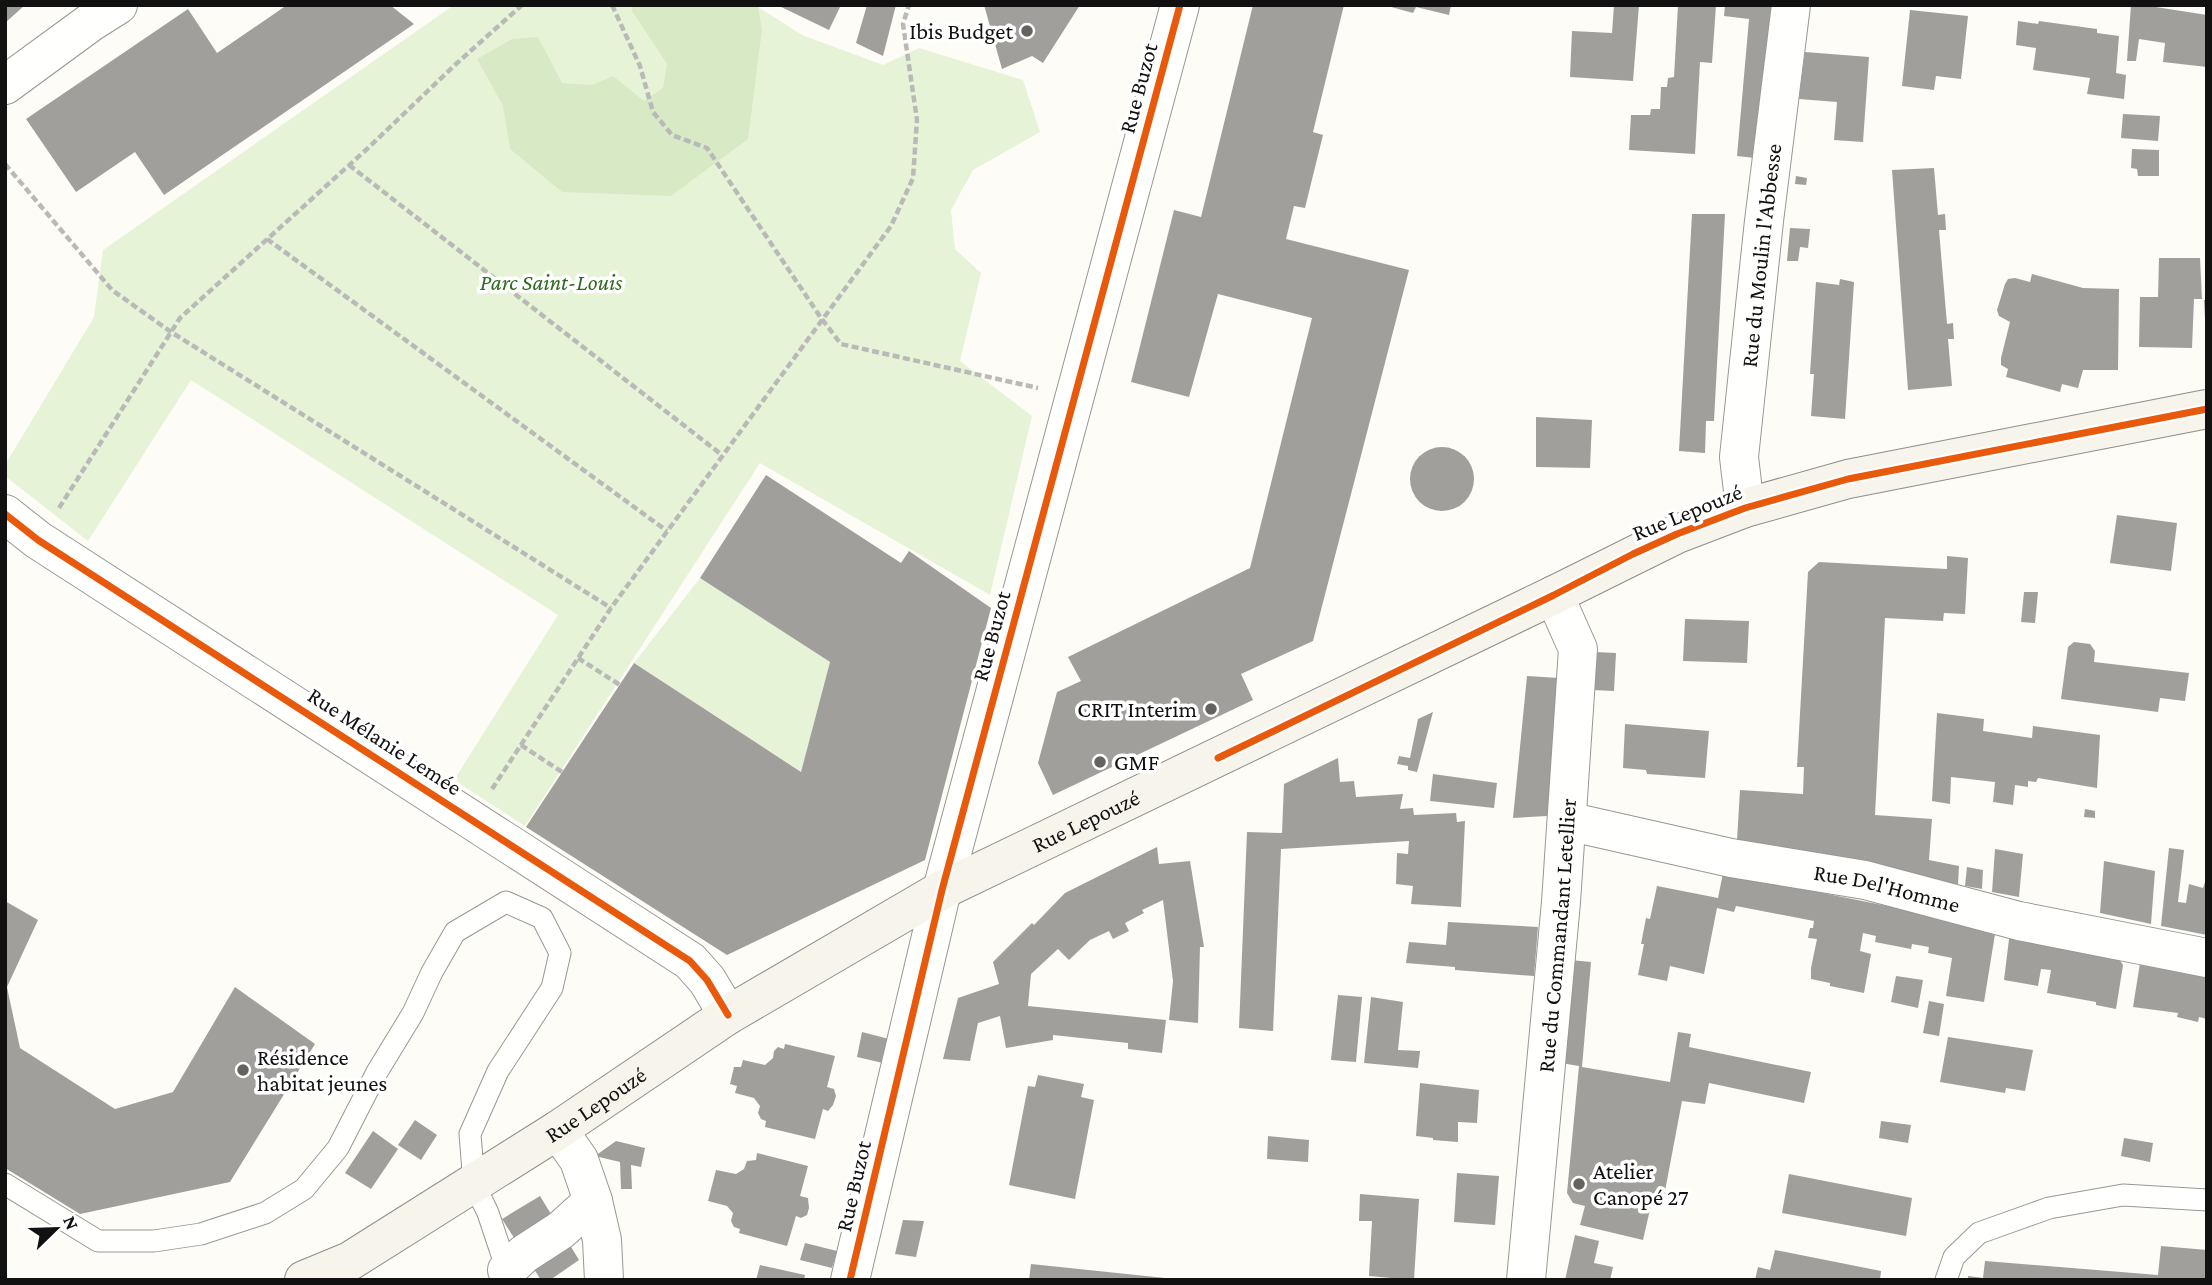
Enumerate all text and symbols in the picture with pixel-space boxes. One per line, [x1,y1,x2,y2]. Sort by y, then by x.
place label: Ibis Budget [909,18,1013,44]
marker: Ibis Budget [1019,23,1035,39]
street label: Rue Buzot [1113,40,1163,136]
street label: Rue du Moulin l'Abbesse [1736,142,1787,369]
park label: Parc Saint-Louis [480,269,623,295]
street label: Rue Lepouzé [1628,478,1746,546]
street label: Rue Buzot [966,588,1016,684]
street label: Rue Mélanie Lemée [303,682,467,800]
place label: CRIT Interim [1077,696,1197,722]
marker: CRIT Interim [1203,701,1219,717]
place label: GMF [1114,749,1159,775]
marker: GMF [1092,754,1108,770]
street label: Rue Lepouzé [1028,784,1144,858]
street label: Rue du Commandant Letellier [1532,797,1581,1074]
street label: Rue Del'Homme [1812,859,1963,918]
place label: Résidence habitat jeunes [257,1044,387,1096]
street label: Rue Lepouzé [540,1061,651,1148]
marker: Résidence habitat jeunes [235,1062,251,1078]
street label: Rue Buzot [830,1138,876,1234]
place label: Atelier Canopé 27 [1593,1158,1689,1210]
marker: Atelier Canopé 27 [1571,1176,1587,1192]
north arrow [21,1194,91,1264]
text: N [59,1212,83,1233]

